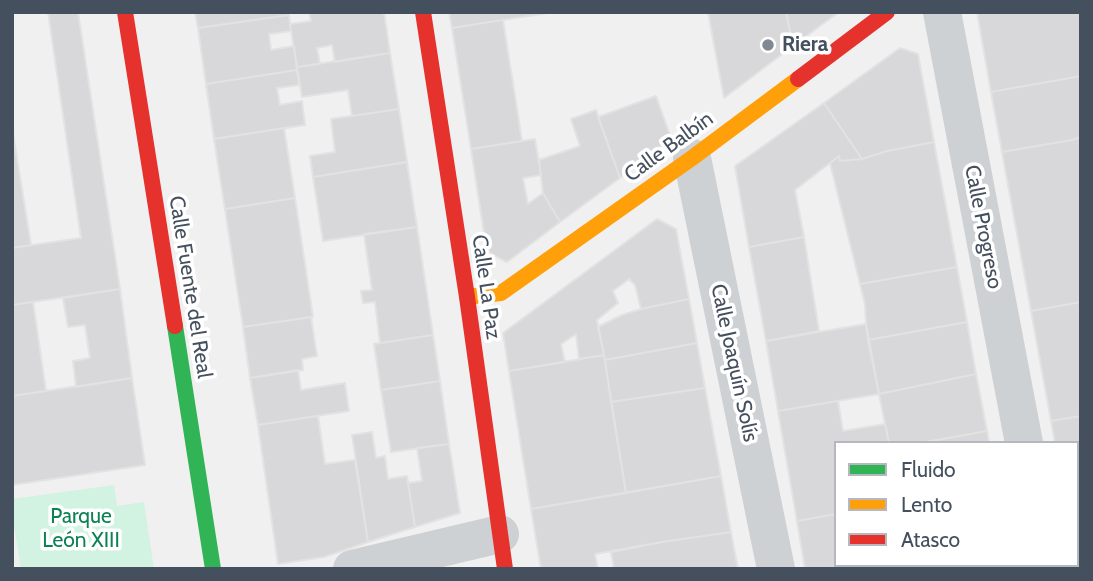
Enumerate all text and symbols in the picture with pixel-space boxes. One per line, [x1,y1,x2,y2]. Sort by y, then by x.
place label: Riera [782,32,828,58]
marker: Riera [760,37,776,53]
street label: Calle Balbín [620,106,718,188]
street label: Calle Progreso [959,163,1007,291]
street label: Calle Fuente del Real [163,194,217,380]
street label: Calle La Paz [466,233,506,341]
street label: Calle Joaquín Solís [705,282,763,444]
legend [834,441,1079,567]
text: Fluido [901,457,956,482]
text: Lento [901,492,952,517]
park label: Parque León XIII [42,504,120,554]
text: Atasco [901,527,960,552]

